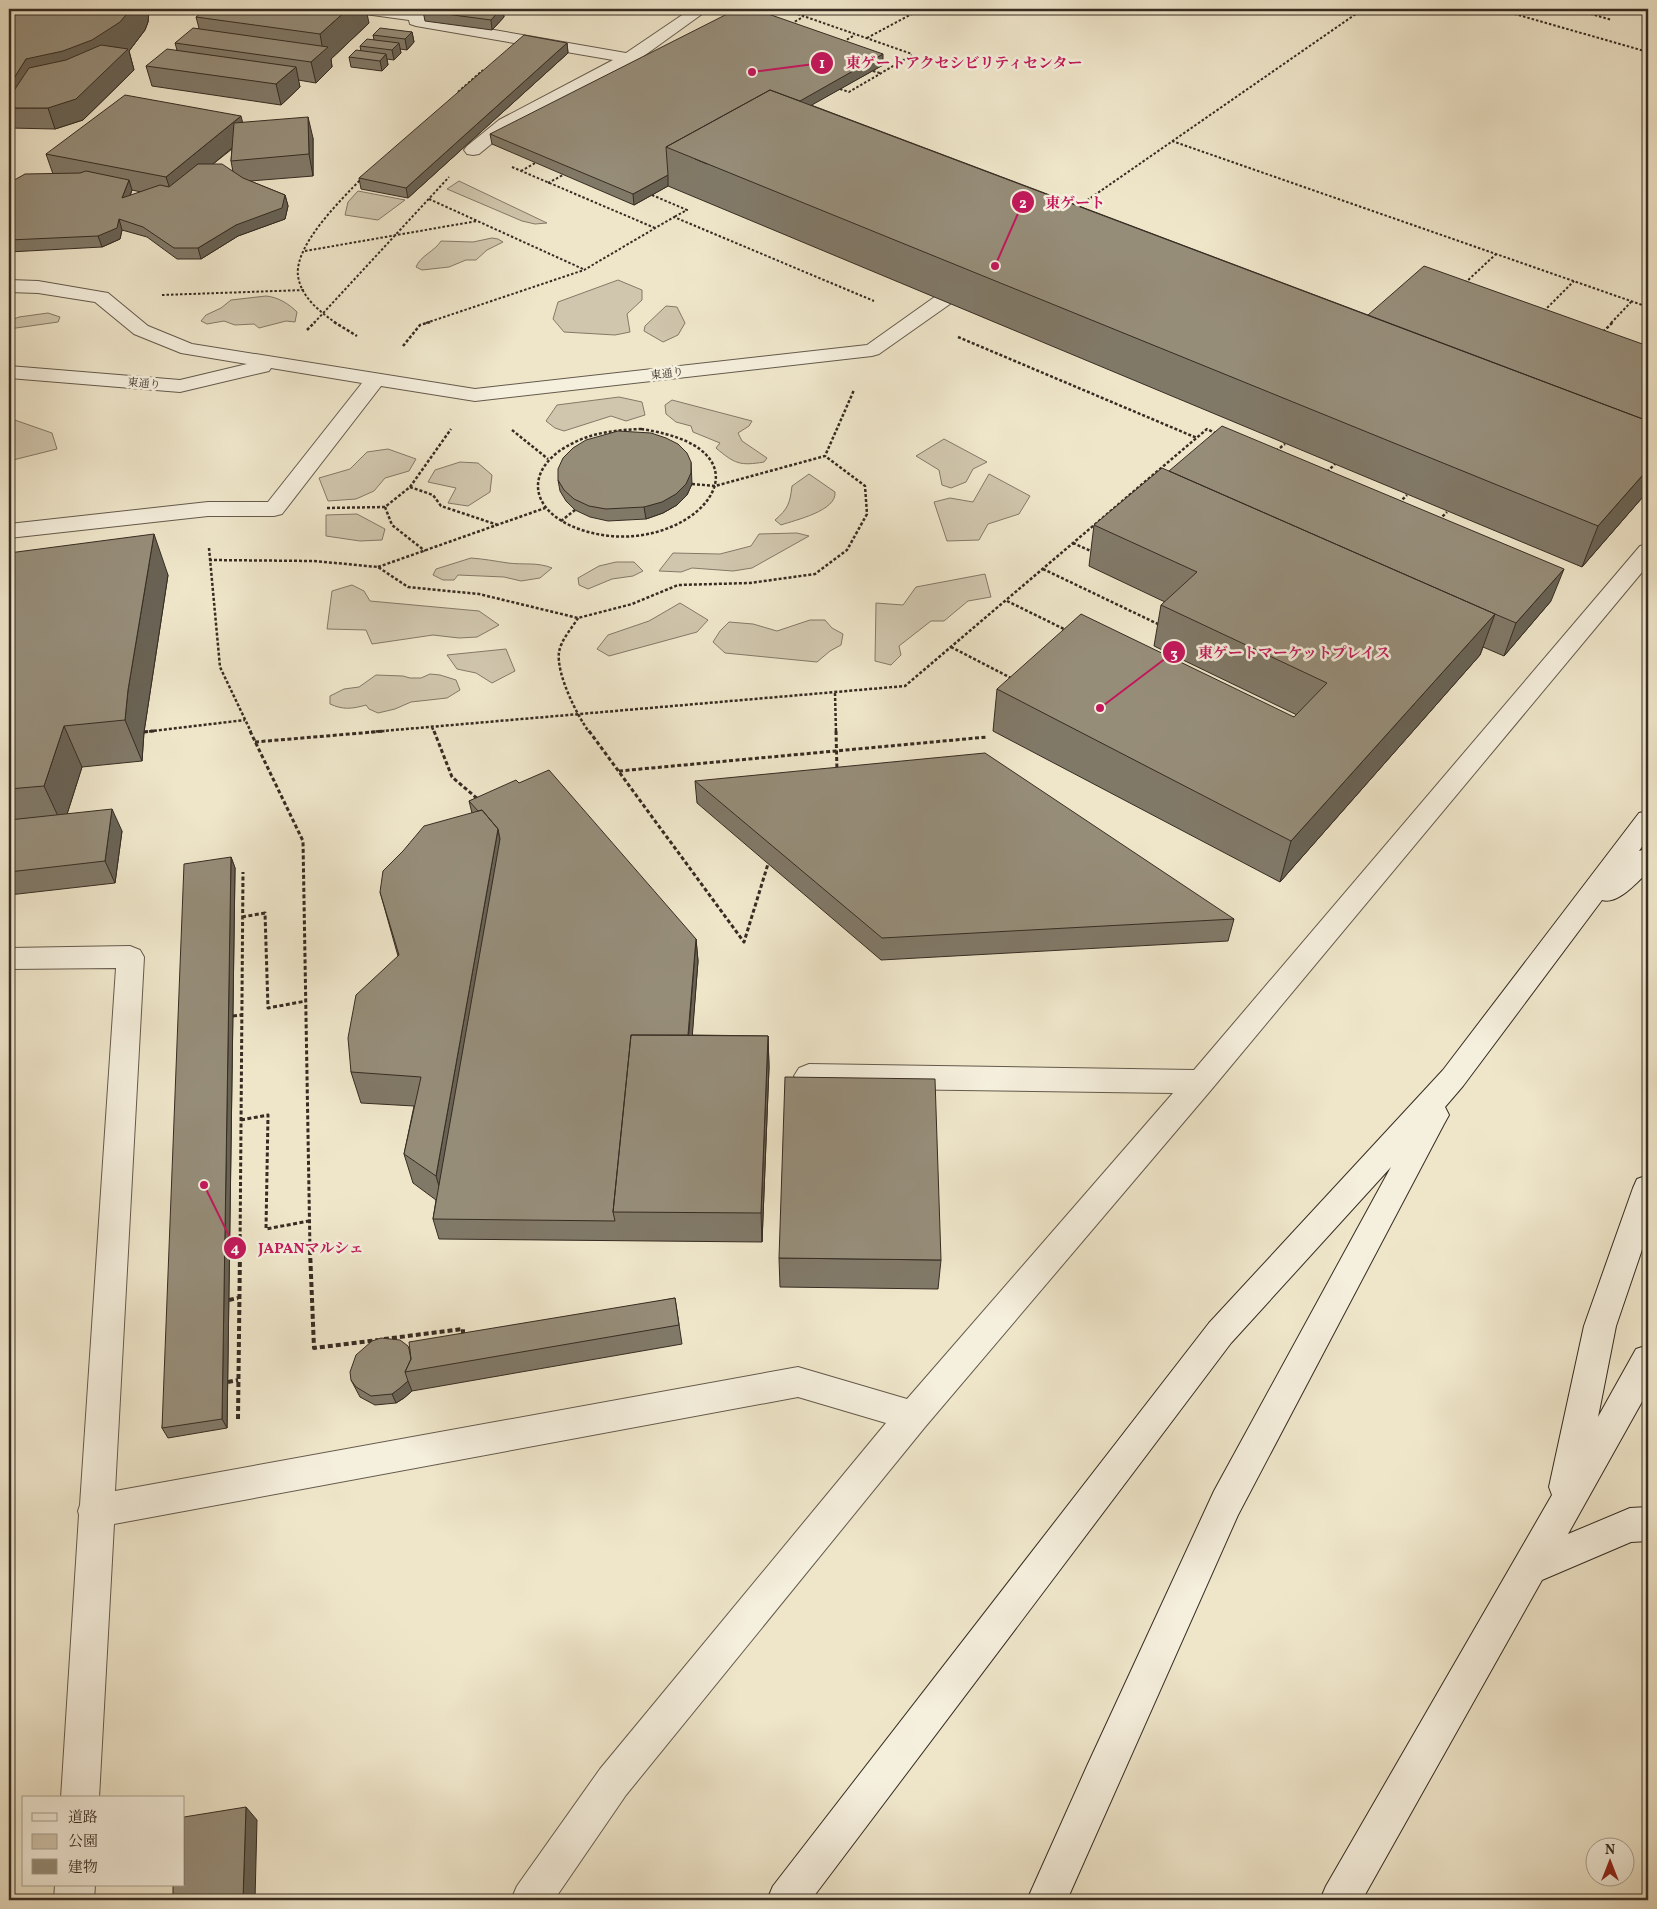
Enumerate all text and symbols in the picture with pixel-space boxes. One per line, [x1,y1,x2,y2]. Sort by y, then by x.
callout: 東ゲートアクセシビリティセンター [809,48,1094,78]
text: 1 [819,54,825,75]
text: 東ゲートアクセシビリティセンター [845,54,1083,75]
callout: 東ゲート [1010,187,1115,217]
text: 2 [1019,194,1027,215]
text: 東ゲート [1045,194,1105,215]
street label: 東通り [650,365,684,384]
street label: 東通り [127,376,161,393]
callout: 東ゲートマーケットプレイス [1162,637,1402,667]
text: 3 [1170,644,1178,665]
text: 東ゲートマーケットプレイス [1198,644,1390,665]
callout: JAPANマルシェ [223,1233,374,1263]
text: 4 [230,1239,240,1260]
text: JAPANマルシェ [257,1239,364,1260]
legend [22,1796,185,1886]
text: 道路 [68,1808,98,1829]
text: 公園 [68,1832,98,1853]
north arrow [1584,1836,1634,1886]
text: N [1605,1841,1615,1860]
text: 建物 [68,1858,98,1879]

